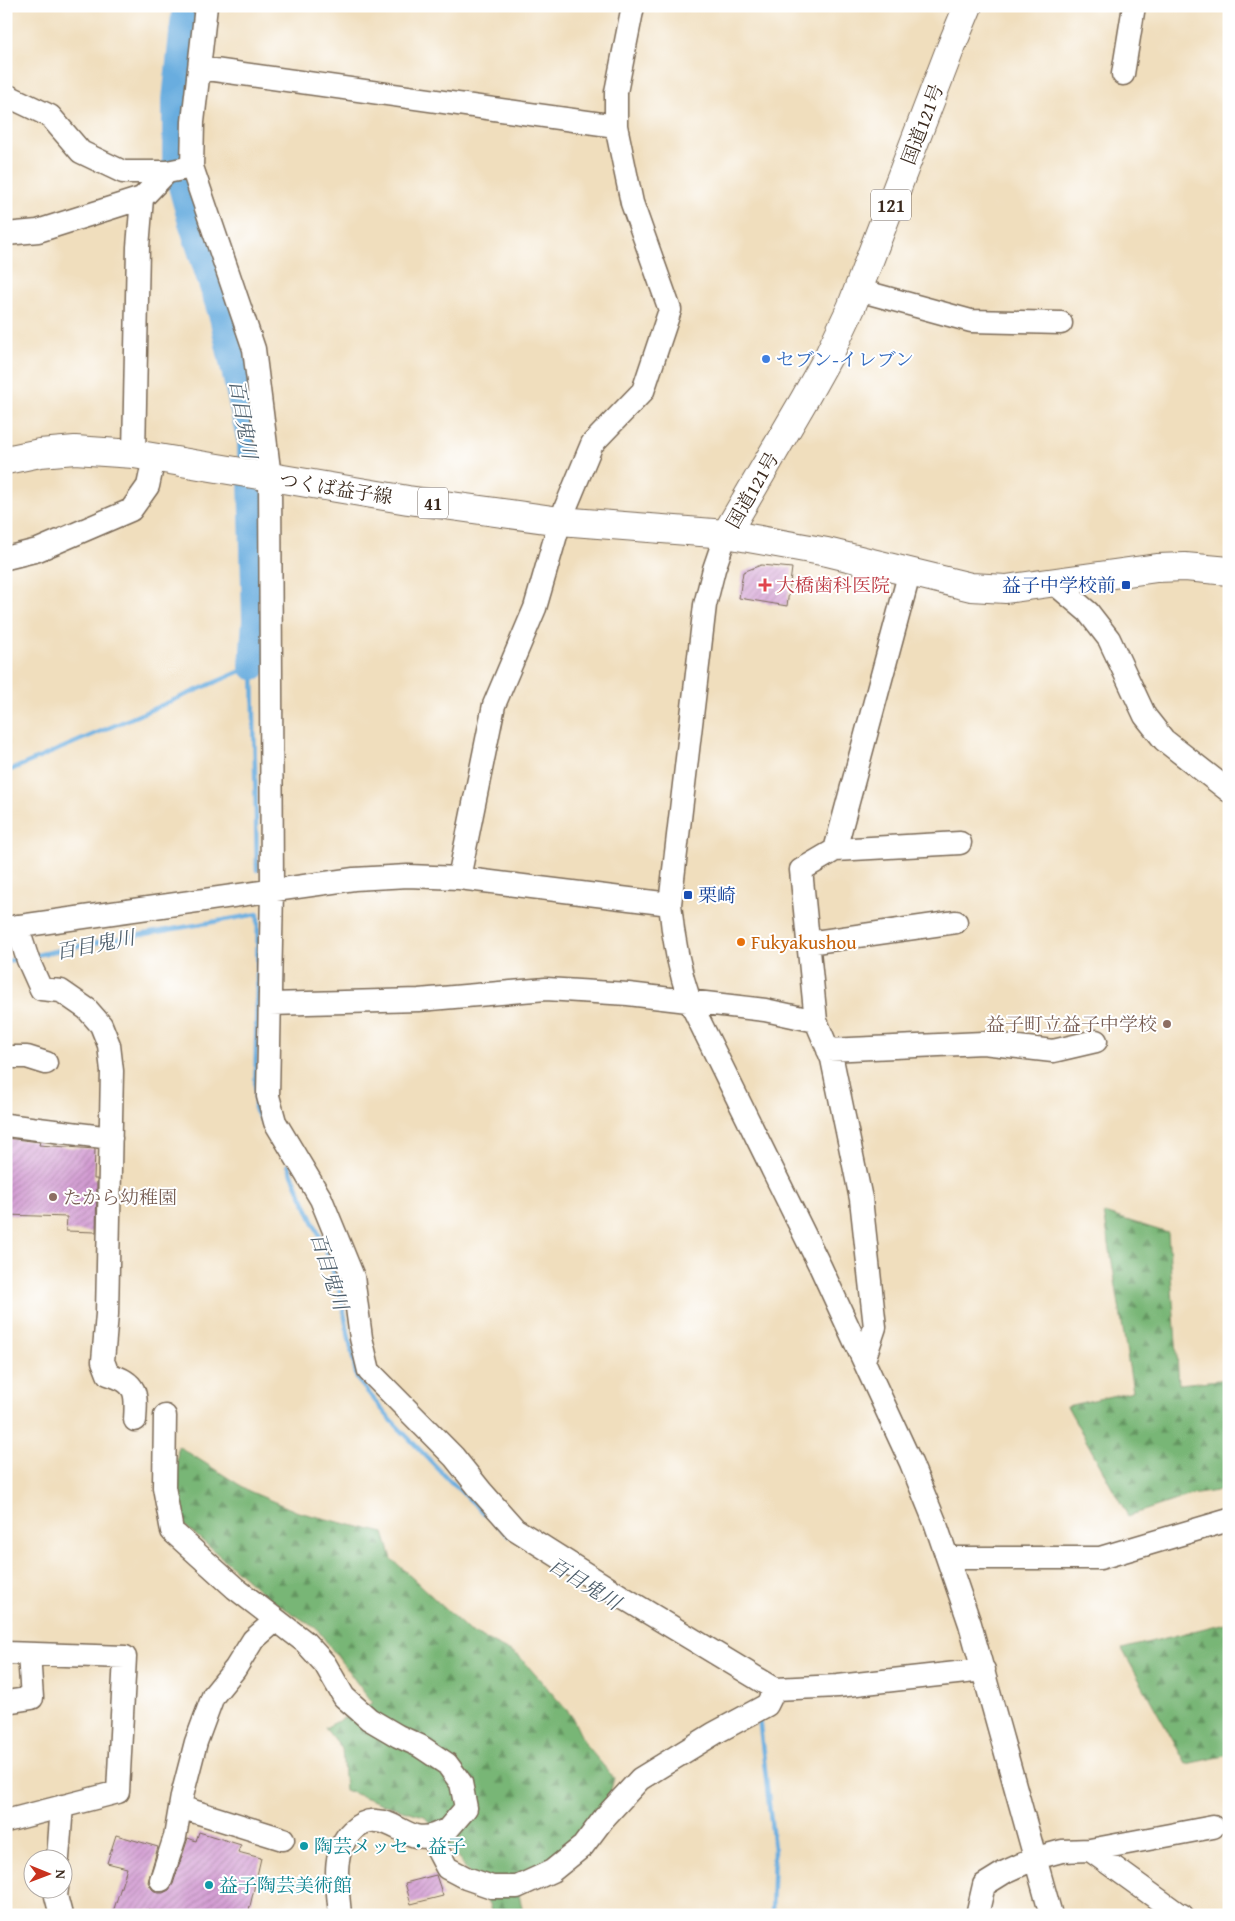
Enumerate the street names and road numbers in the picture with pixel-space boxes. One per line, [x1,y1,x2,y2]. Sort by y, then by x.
street label: 国道121号 [894,80,950,168]
road number: 121 [871,190,911,220]
street label: 国道121号 [719,446,785,534]
street label: つくば益子線 [278,465,394,511]
road number: 41 [418,488,448,518]

